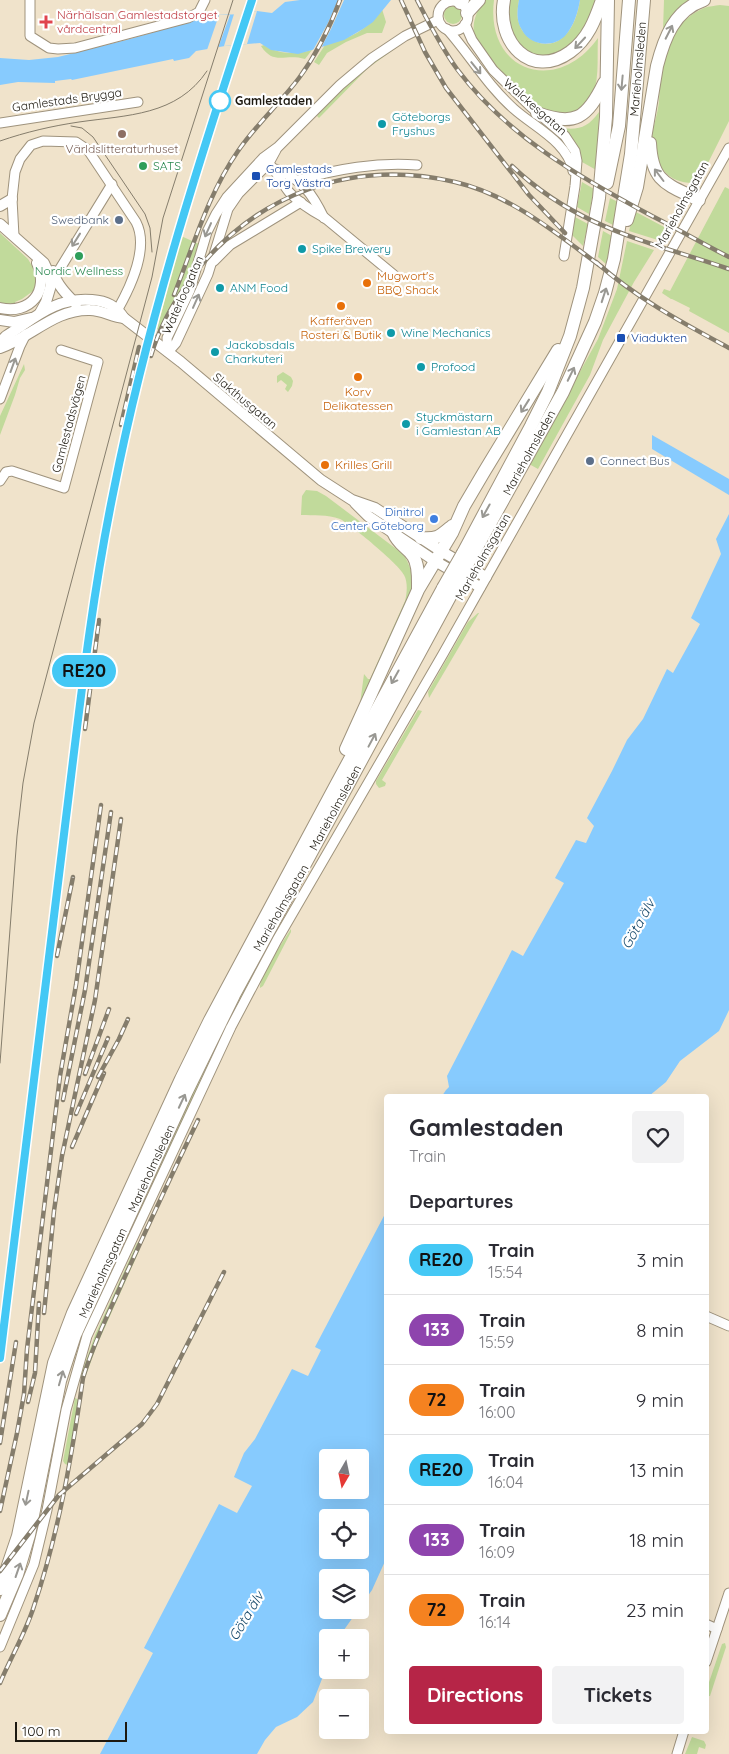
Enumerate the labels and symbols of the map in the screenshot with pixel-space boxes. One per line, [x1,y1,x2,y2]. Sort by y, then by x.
place label: Närhälsan Gamlestadstorget vårdcentral [57,7,218,36]
marker: Närhälsan Gamlestadstorget vårdcentral [39,15,53,29]
street label: Marieholmsleden [626,21,649,117]
one-way arrow [664,25,674,40]
one-way arrow [574,36,586,49]
one-way arrow [471,61,482,74]
street label: Walckesgatan [501,75,570,138]
one-way arrow [618,75,627,91]
street label: Gamlestads Brygga [11,84,123,115]
marker: Gamlestaden [209,90,231,112]
place label: Gamlestaden [235,93,312,108]
place label: Göteborgs Fryshus [392,109,451,138]
marker: Göteborgs Fryshus [376,118,388,130]
marker: Världslitteraturhuset [116,128,128,140]
place label: Världslitteraturhuset [66,141,178,156]
place label: SATS [153,158,181,173]
street label: Marieholmsgatan [651,158,712,251]
marker: SATS [137,160,149,172]
place label: Gamlestads Torg Västra [266,161,332,190]
one-way arrow [653,168,664,181]
marker: Gamlestads Torg Västra [250,170,262,182]
place label: Swedbank [51,212,109,227]
marker: Swedbank [113,214,125,226]
one-way arrow [203,222,213,237]
one-way arrow [71,233,81,247]
place label: Spike Brewery [312,241,391,256]
marker: Spike Brewery [296,243,308,255]
marker: Nordic Wellness [73,250,85,262]
street label: Waterloogatan [159,253,207,336]
place label: Nordic Wellness [35,263,124,278]
place label: Mugwort's BBQ Shack [377,268,439,297]
marker: Mugwort's BBQ Shack [361,277,373,289]
place label: ANM Food [230,280,288,295]
marker: ANM Food [214,282,226,294]
one-way arrow [600,288,609,303]
one-way arrow [191,294,201,309]
marker: Kafferäven Rosteri & Butik [335,300,347,312]
place label: Kafferäven Rosteri & Butik [300,313,382,342]
place label: Wine Mechanics [401,325,491,340]
marker: Wine Mechanics [385,327,397,339]
place label: Viadukten [631,330,687,345]
marker: Viadukten [615,332,627,344]
place label: Jackobsdals Charkuteri [225,337,295,366]
marker: Jackobsdals Charkuteri [209,346,221,358]
one-way arrow [9,358,18,374]
place label: Profood [431,359,475,374]
marker: Profood [415,361,427,373]
one-way arrow [567,367,577,382]
street label: Slakthusgatan [210,369,281,432]
marker: Korv Delikatessen [352,371,364,383]
street label: Gamlestadsvägen [48,373,89,474]
place label: Korv Delikatessen [323,384,393,413]
one-way arrow [519,398,529,412]
street label: Marieholmsleden [499,407,558,498]
place label: Styckmästarn i Gamlestan AB [416,409,501,438]
marker: Styckmästarn i Gamlestan AB [400,418,412,430]
place label: Connect Bus [600,453,670,468]
marker: Connect Bus [584,455,596,467]
place label: Krilles Grill [335,457,392,472]
marker: Krilles Grill [319,459,331,471]
place label: Dinitrol Center Göteborg [331,504,424,533]
one-way arrow [480,504,490,518]
street label: Marieholmsgatan [452,511,513,603]
marker: Dinitrol Center Göteborg [428,513,440,525]
line badge: RE20 [49,655,119,687]
one-way arrow [389,669,399,684]
one-way arrow [367,733,377,748]
street label: Marieholmsleden [306,762,364,853]
street label: Marieholmsgatan [250,862,311,954]
water label: Göta älv [617,895,660,952]
one-way arrow [178,1094,187,1109]
street label: Marieholmsleden [124,1122,178,1215]
street label: Marieholmsgatan [75,1225,130,1320]
one-way arrow [57,1370,66,1386]
north arrow [319,1449,369,1499]
one-way arrow [22,1490,31,1506]
one-way arrow [14,1563,23,1578]
water label: Göta älv [224,1587,268,1644]
scale bar [15,1719,128,1742]

